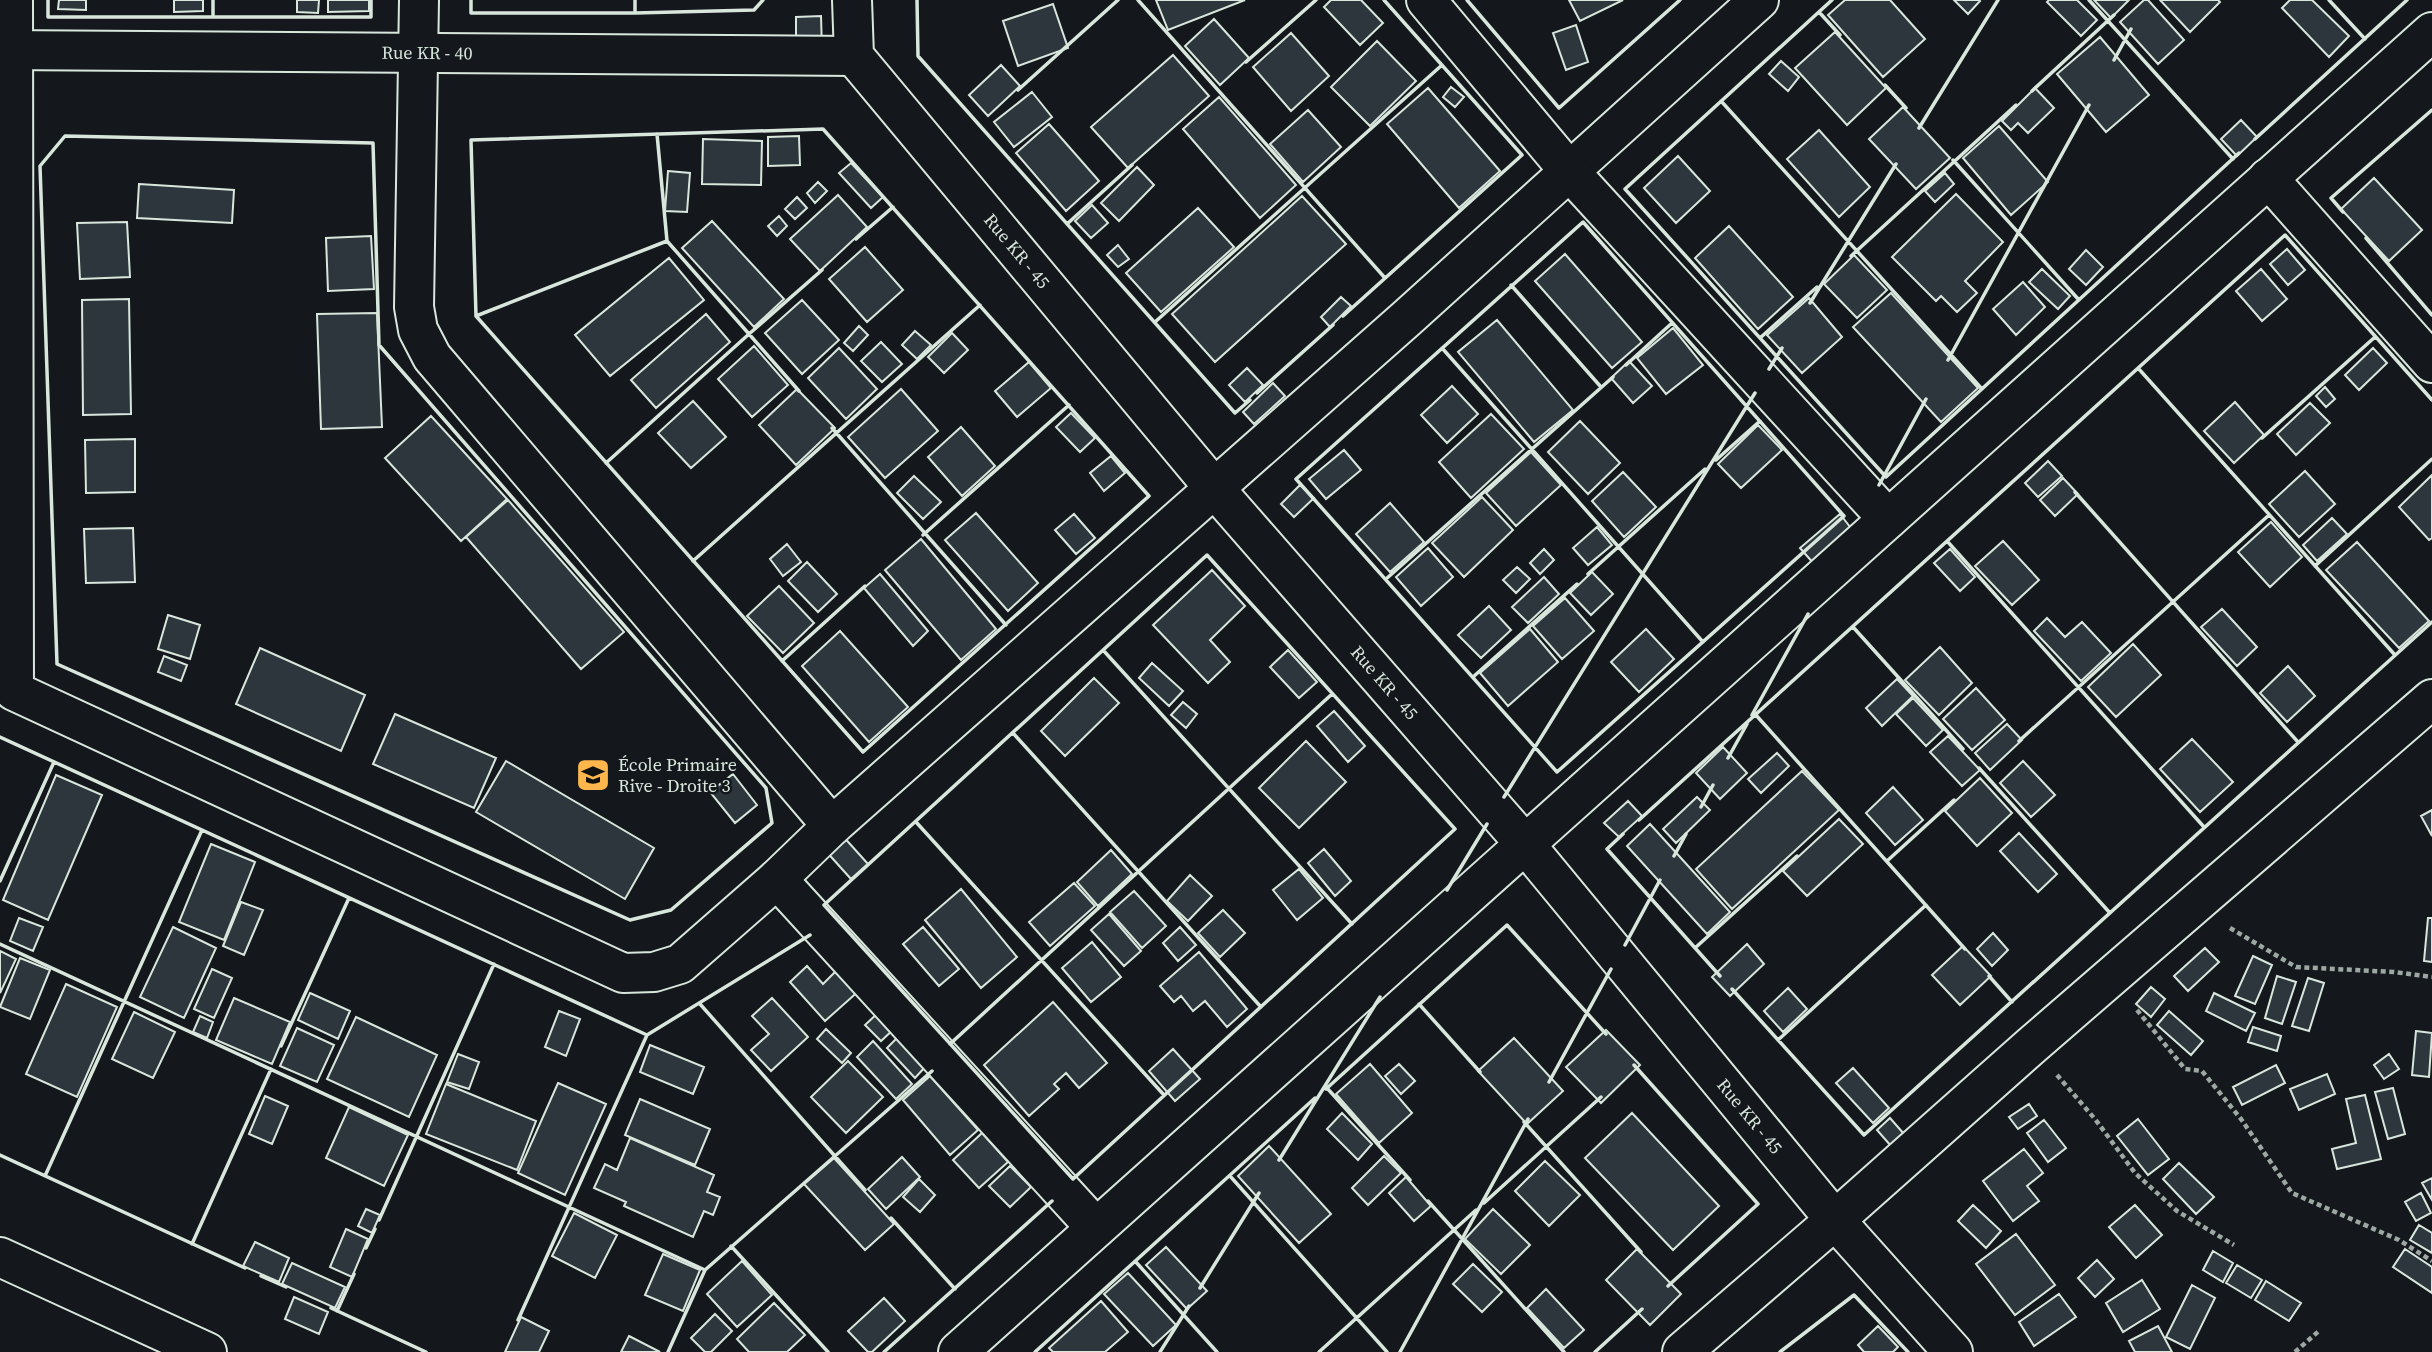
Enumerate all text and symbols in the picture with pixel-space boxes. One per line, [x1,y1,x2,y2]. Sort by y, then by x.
street label: Rue KR - 40 [381,40,473,65]
street label: Rue KR - 45 [978,208,1056,294]
street label: Rue KR - 45 [1345,640,1424,725]
place label: École Primaire Rive - Droite 3 [618,752,737,798]
school or university icon: École Primaire Rive - Droite 3 [574,756,612,794]
street label: Rue KR - 45 [1711,1073,1788,1159]

